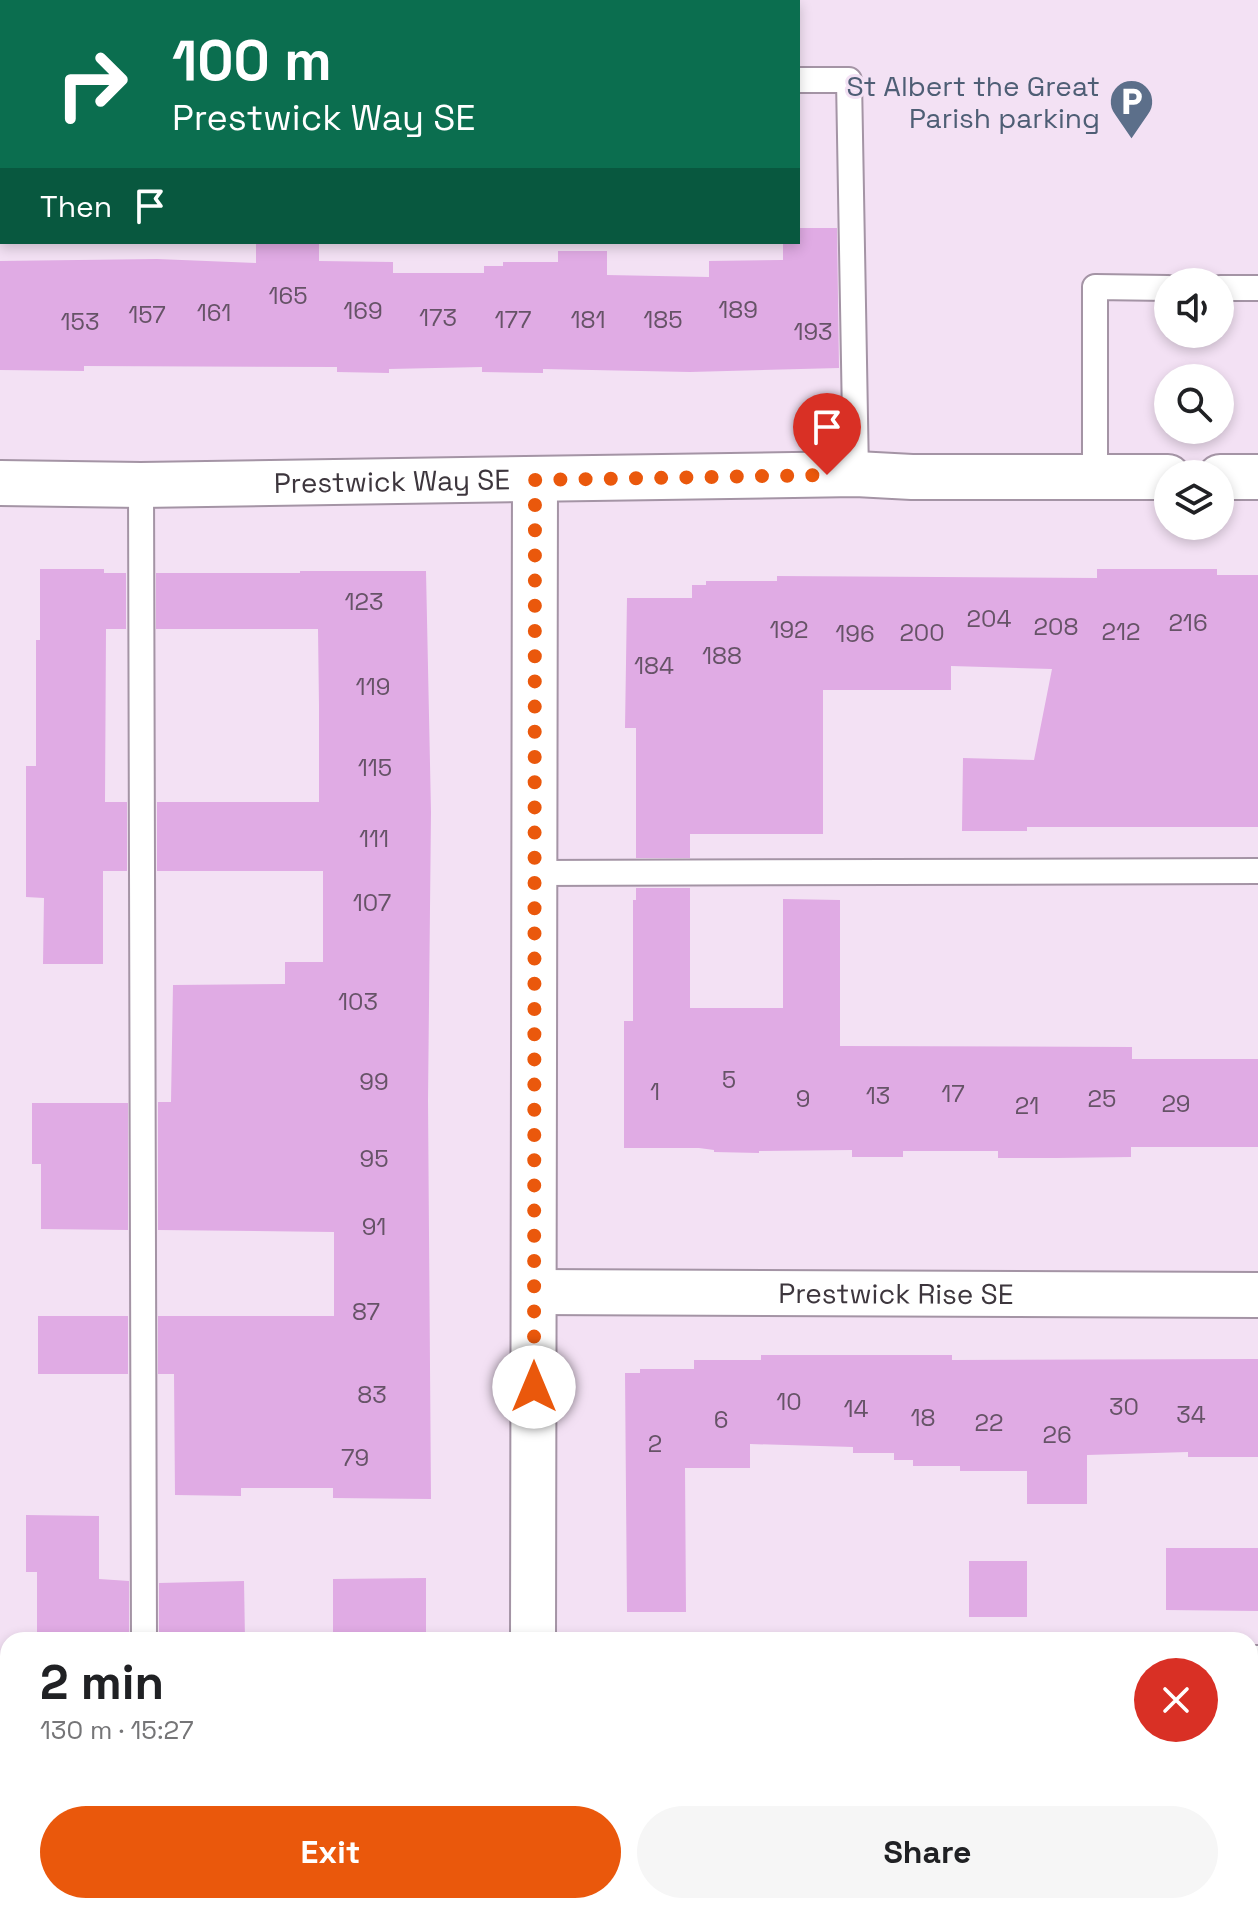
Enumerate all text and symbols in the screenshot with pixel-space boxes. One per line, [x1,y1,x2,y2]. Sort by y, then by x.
text: 100 m [172,25,332,96]
icon: right [40,32,144,136]
place label: St Albert the Great Parish parking [846,68,1100,136]
parking icon: St Albert the Great Parish parking [1107,78,1155,141]
text: Prestwick Way SE [172,95,476,141]
icon: arrive [128,184,172,228]
text: Then [40,187,112,226]
map controls [1154,268,1234,540]
button: sound [1154,268,1234,348]
house number: 165 [268,280,308,311]
house number: 189 [718,294,758,325]
house number: 169 [343,295,383,326]
house number: 161 [197,297,231,328]
house number: 157 [128,299,166,330]
house number: 173 [419,302,457,333]
house number: 177 [494,304,532,335]
house number: 181 [570,304,606,335]
house number: 185 [643,304,683,335]
house number: 153 [61,306,99,337]
house number: 193 [793,316,833,347]
button: search [1154,364,1234,444]
pin [793,393,861,475]
icon: arrive [805,405,849,449]
button: layers [1154,460,1234,540]
street label: Prestwick Way SE [274,461,510,501]
house number: 123 [345,586,383,617]
house number: 204 [967,603,1011,634]
house number: 216 [1168,607,1208,638]
house number: 208 [1034,611,1078,642]
house number: 192 [769,614,809,645]
house number: 212 [1102,616,1140,647]
house number: 200 [899,617,945,648]
house number: 196 [835,618,875,649]
house number: 188 [702,640,742,671]
house number: 184 [634,650,674,681]
house number: 119 [356,671,390,702]
house number: 115 [358,752,392,783]
house number: 111 [359,823,389,854]
house number: 107 [353,887,391,918]
house number: 103 [338,986,378,1017]
house number: 5 [722,1064,736,1095]
house number: 99 [359,1066,389,1097]
house number: 1 [650,1076,660,1107]
house number: 17 [941,1078,965,1109]
house number: 13 [866,1080,890,1111]
house number: 9 [796,1083,810,1114]
house number: 25 [1088,1083,1116,1114]
house number: 29 [1161,1088,1191,1119]
house number: 21 [1015,1090,1039,1121]
house number: 95 [359,1143,389,1174]
house number: 91 [362,1211,386,1242]
street label: Prestwick Rise SE [778,1275,1014,1312]
house number: 87 [352,1296,380,1327]
position arrow [492,1345,576,1429]
house number: 83 [357,1379,387,1410]
house number: 10 [776,1386,802,1417]
house number: 30 [1109,1391,1139,1422]
house number: 14 [843,1393,869,1424]
house number: 34 [1176,1399,1206,1430]
house number: 18 [911,1402,935,1433]
house number: 6 [714,1404,728,1435]
house number: 22 [975,1407,1003,1438]
house number: 26 [1042,1419,1072,1450]
house number: 2 [648,1428,662,1459]
house number: 79 [341,1442,369,1473]
text: 2 min [40,1652,164,1713]
button: close [1134,1658,1218,1742]
text: 130 m · 15:27 [40,1713,194,1747]
button: Exit [40,1806,621,1898]
button: Share [637,1806,1218,1898]

